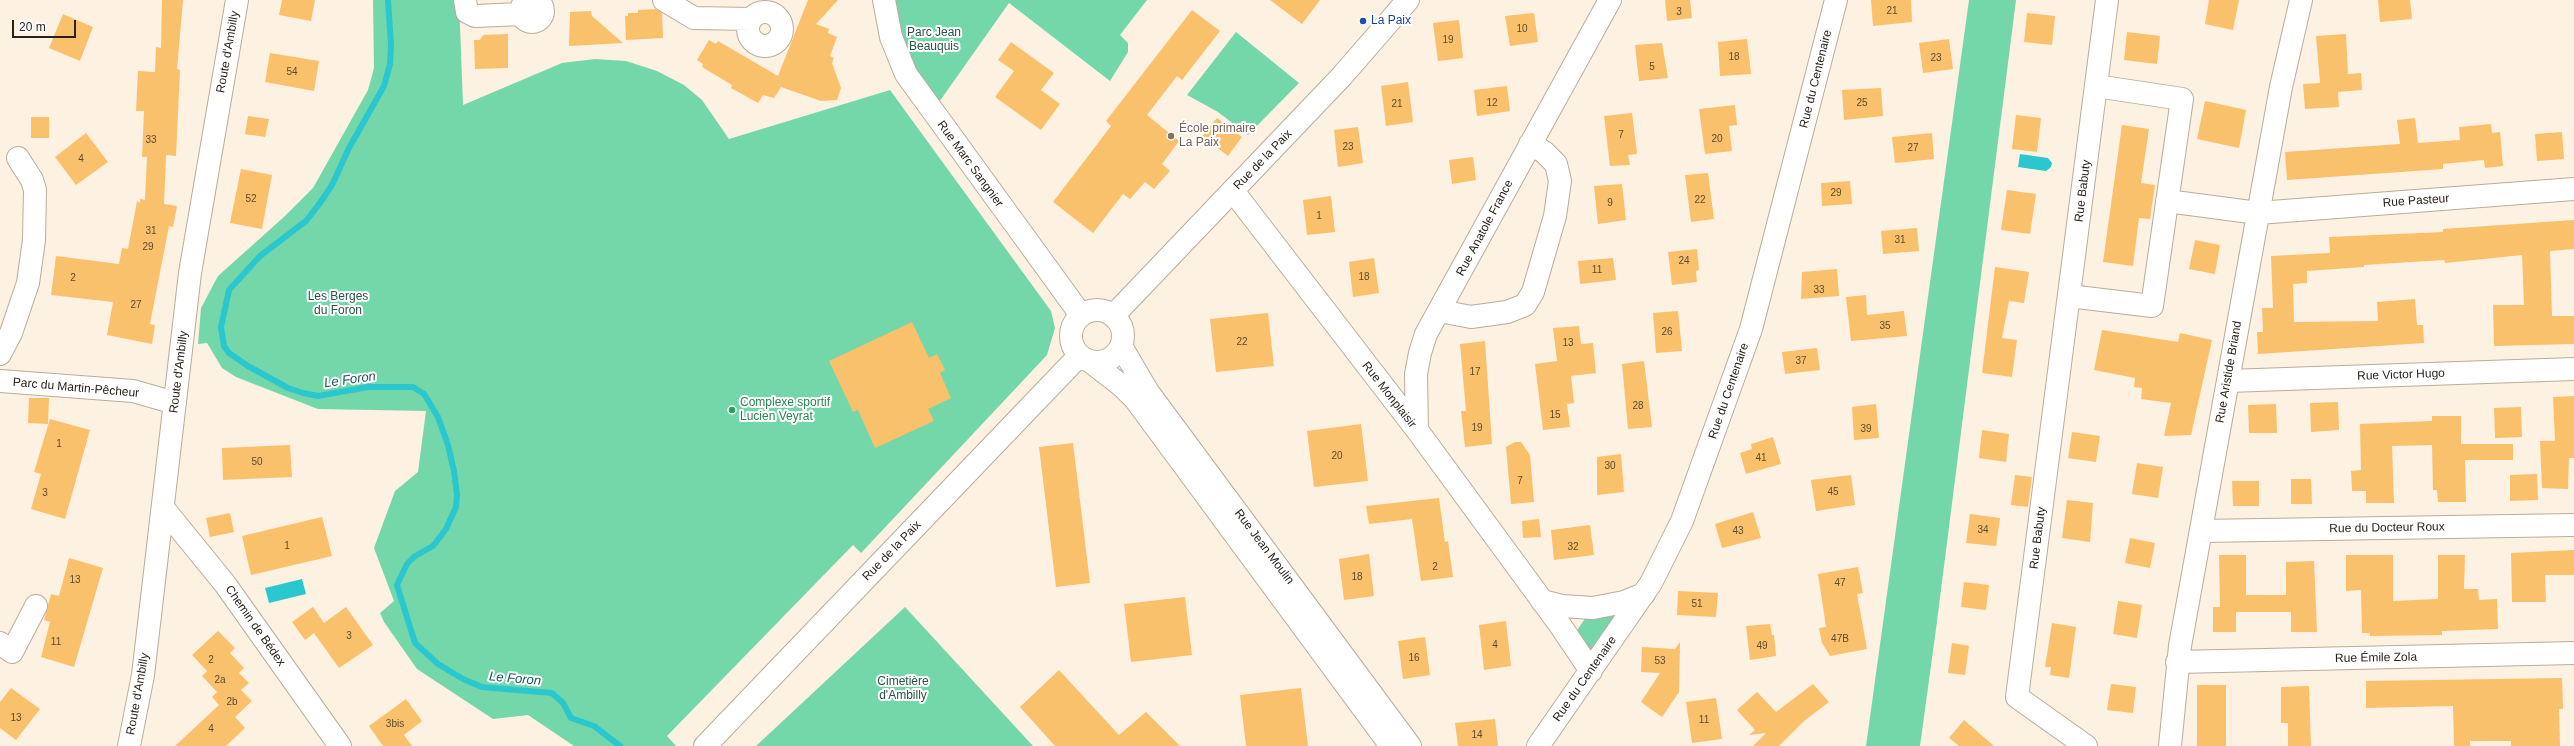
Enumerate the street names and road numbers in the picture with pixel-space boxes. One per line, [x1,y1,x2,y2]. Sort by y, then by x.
street label: Route d'Ambilly [214,10,242,94]
street label: Rue du Centenaire [1797,28,1835,130]
street label: Rue Marc Sangnier [934,118,1006,210]
street label: Rue de la Paix [1231,127,1295,193]
street label: Rue Babuty [2072,159,2094,223]
street label: Rue Anatole France [1454,178,1516,278]
street label: Rue Pasteur [2382,191,2450,211]
street label: Rue Aristide Briand [2213,320,2245,424]
street label: Route d'Ambilly [167,330,191,414]
street label: Rue du Centenaire [1706,341,1752,441]
street label: Rue Monplaisir [1359,359,1419,431]
street label: Rue Victor Hugo [2357,366,2445,384]
street label: Parc du Martin-Pêcheur [12,375,140,401]
street label: Rue Babuty [2027,506,2049,570]
street label: Rue Jean Moulin [1231,507,1297,587]
street label: Rue de la Paix [860,518,924,584]
street label: Rue du Docteur Roux [2329,520,2445,536]
street label: Chemin de Bédex [222,583,288,669]
street label: Rue du Centenaire [1550,634,1620,724]
street label: Rue Émile Zola [2335,650,2417,666]
street label: Route d'Ambilly [124,652,152,736]

